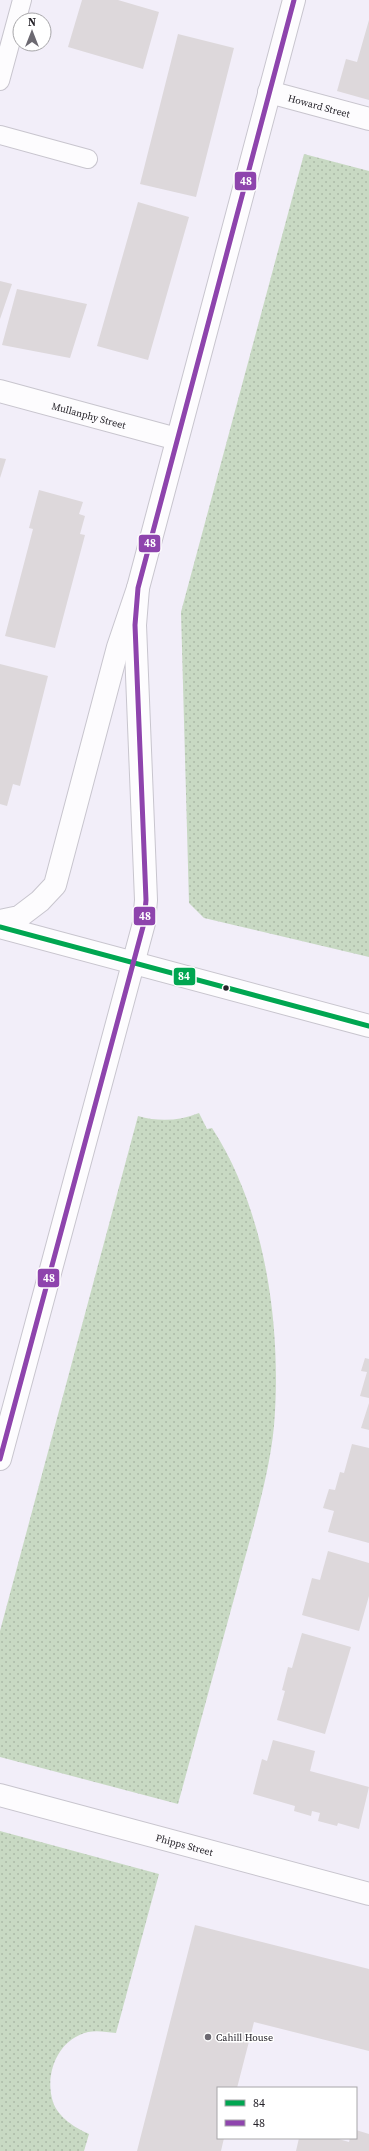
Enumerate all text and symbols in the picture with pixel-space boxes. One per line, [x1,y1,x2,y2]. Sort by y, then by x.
north arrow [12,12,52,52]
text: N [28,15,36,30]
street label: Howard Street [287,91,352,120]
line badge: 48 [234,171,257,191]
text: 48 [240,174,252,189]
street label: Mullanphy Street [50,399,128,432]
line badge: 48 [138,534,161,553]
text: 48 [144,536,156,551]
line badge: 48 [133,906,156,926]
text: 48 [139,909,151,924]
line badge: 84 [173,967,196,986]
text: 84 [178,969,190,984]
unlabelled marker [221,983,231,993]
line badge: 48 [37,1268,60,1288]
text: 48 [43,1271,55,1286]
street label: Phipps Street [154,1831,215,1859]
place label: Cahill House [216,2031,273,2044]
marker: Cahill House [203,2032,213,2042]
legend [217,2087,357,2139]
text: 84 [253,2095,265,2111]
text: 48 [253,2115,265,2131]

